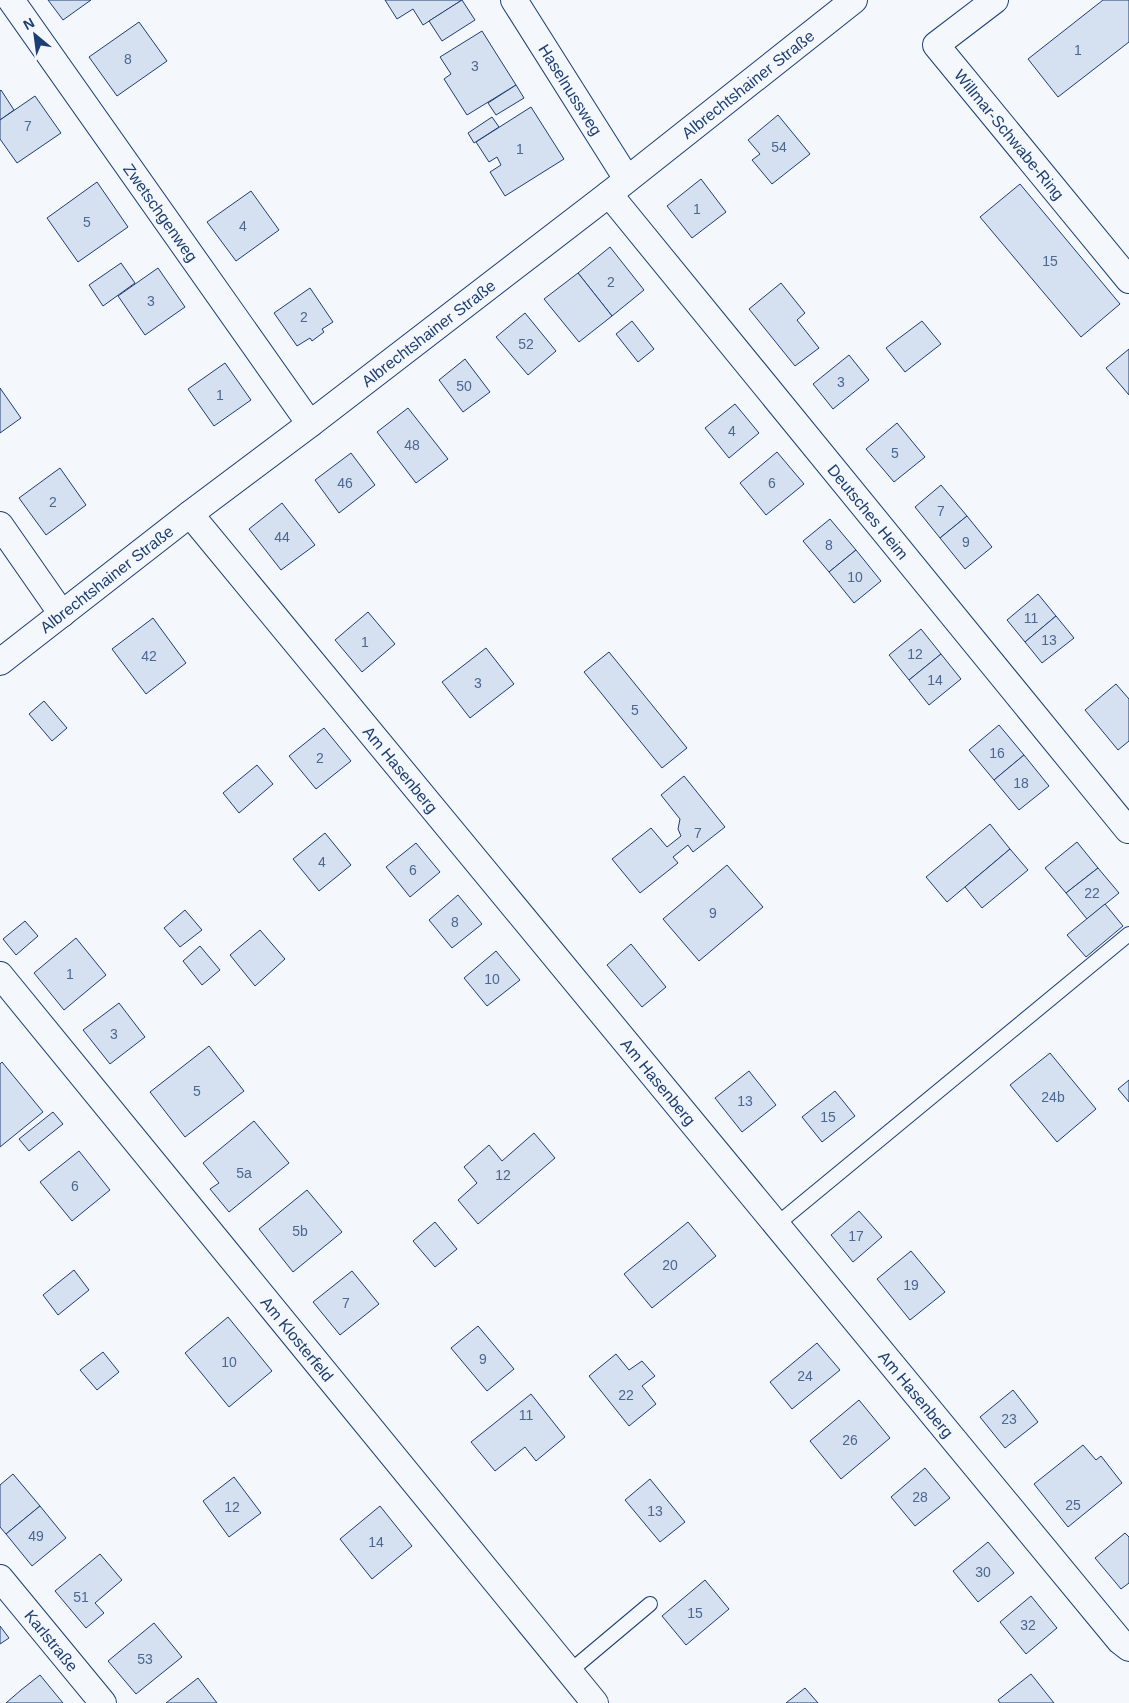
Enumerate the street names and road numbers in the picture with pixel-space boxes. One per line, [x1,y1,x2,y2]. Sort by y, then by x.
street label: Albrechtshainer Straße [678,27,817,142]
street label: Haselnussweg [536,41,606,138]
street label: Willmar-Schwabe-Ring [951,66,1068,203]
street label: Zwetschgenweg [121,160,201,265]
street label: Albrechtshainer Straße [358,276,498,390]
street label: Deutsches Heim [825,461,912,563]
street label: Albrechtshainer Straße [37,522,176,636]
street label: Am Hasenberg [360,723,441,816]
street label: Am Hasenberg [618,1035,699,1128]
street label: Am Klosterfeld [258,1293,337,1385]
street label: Am Hasenberg [876,1347,957,1441]
street label: Karlstraße [21,1607,82,1674]

